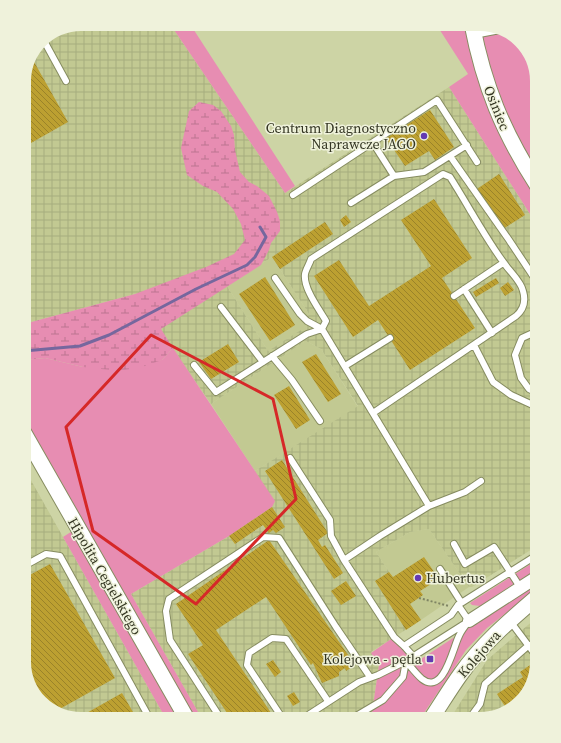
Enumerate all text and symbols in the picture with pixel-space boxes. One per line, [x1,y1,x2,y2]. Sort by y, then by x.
street label: Osiniec [479,83,515,134]
place label: Centrum Diagnostyczno Naprawcze JAGO [266,118,416,154]
marker: Centrum Diagnostyczno Naprawcze JAGO [419,131,429,141]
street label: Hipolita Cegielskiego [63,514,147,639]
place label: Hubertus [426,568,485,588]
marker: Hubertus [413,573,423,583]
street label: Kolejowa [453,625,506,682]
place label: Kolejowa - pętla [323,649,423,669]
marker: Kolejowa - pętla [425,654,435,664]

